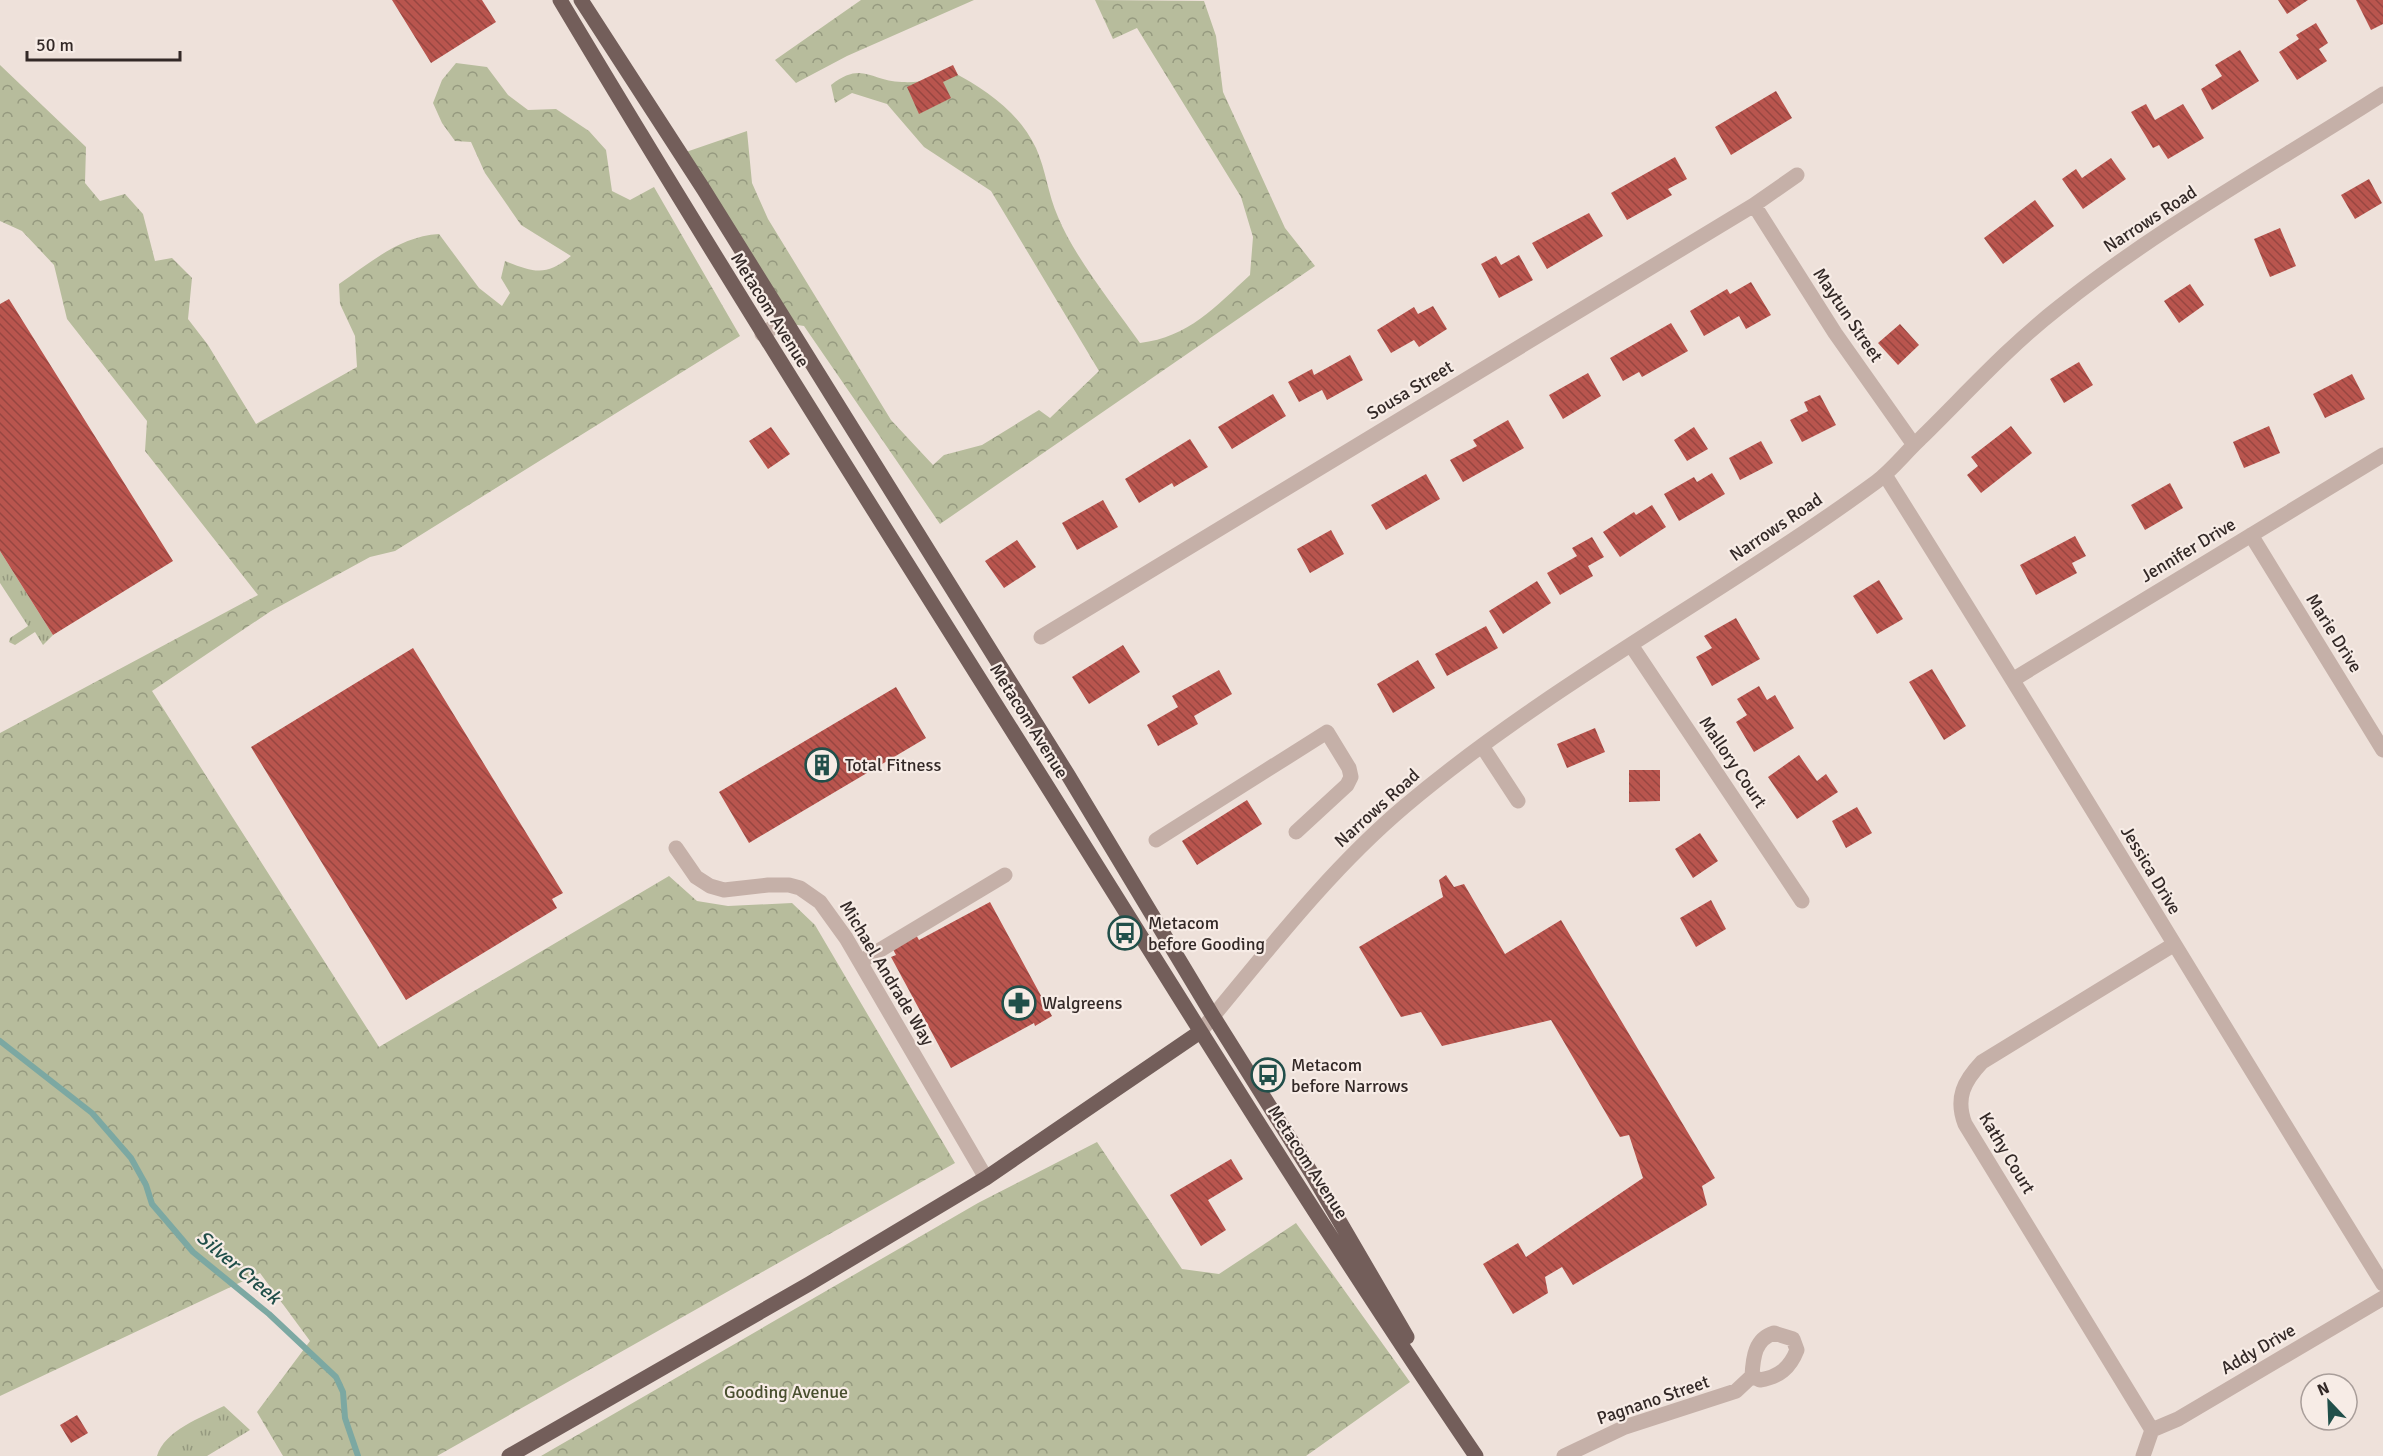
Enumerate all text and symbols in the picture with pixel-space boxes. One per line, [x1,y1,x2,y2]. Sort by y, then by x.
scale bar [27,24,180,62]
text: 50 m [36,34,74,56]
street label: Narrows Road [2099,181,2201,257]
street label: Metacom Avenue [726,249,814,371]
street label: Maytun Street [1808,264,1888,366]
street label: Sousa Street [1363,356,1457,424]
street label: Narrows Road [1726,488,1826,566]
street label: Jennifer Drive [2136,513,2240,587]
street label: Marie Drive [2301,590,2367,676]
street label: Metacom Avenue [985,660,1073,782]
street label: Mallory Court [1694,712,1772,812]
building icon: Total Fitness [804,747,840,783]
place label: Total Fitness [845,754,941,776]
street label: Narrows Road [1330,764,1424,852]
street label: Jessica Drive [2116,822,2186,918]
street label: Michael Andrade Way [835,896,939,1050]
place label: Metacom before Gooding [1148,912,1265,955]
bus stop icon: Metacom before Gooding [1107,915,1143,951]
pharmacy icon: Walgreens [1001,985,1037,1021]
place label: Walgreens [1042,992,1123,1014]
place label: Metacom before Narrows [1291,1054,1408,1097]
bus stop icon: Metacom before Narrows [1250,1057,1286,1093]
street label: Metacom Avenue [1263,1101,1353,1223]
street label: Kathy Court [1974,1108,2040,1198]
water label: Silver Creek [192,1225,287,1311]
street label: Addy Drive [2217,1319,2299,1379]
street label: Pagnano Street [1594,1370,1712,1430]
north arrow [2299,1372,2359,1432]
text: N [2314,1378,2333,1400]
park label: Gooding Avenue [724,1381,848,1403]

